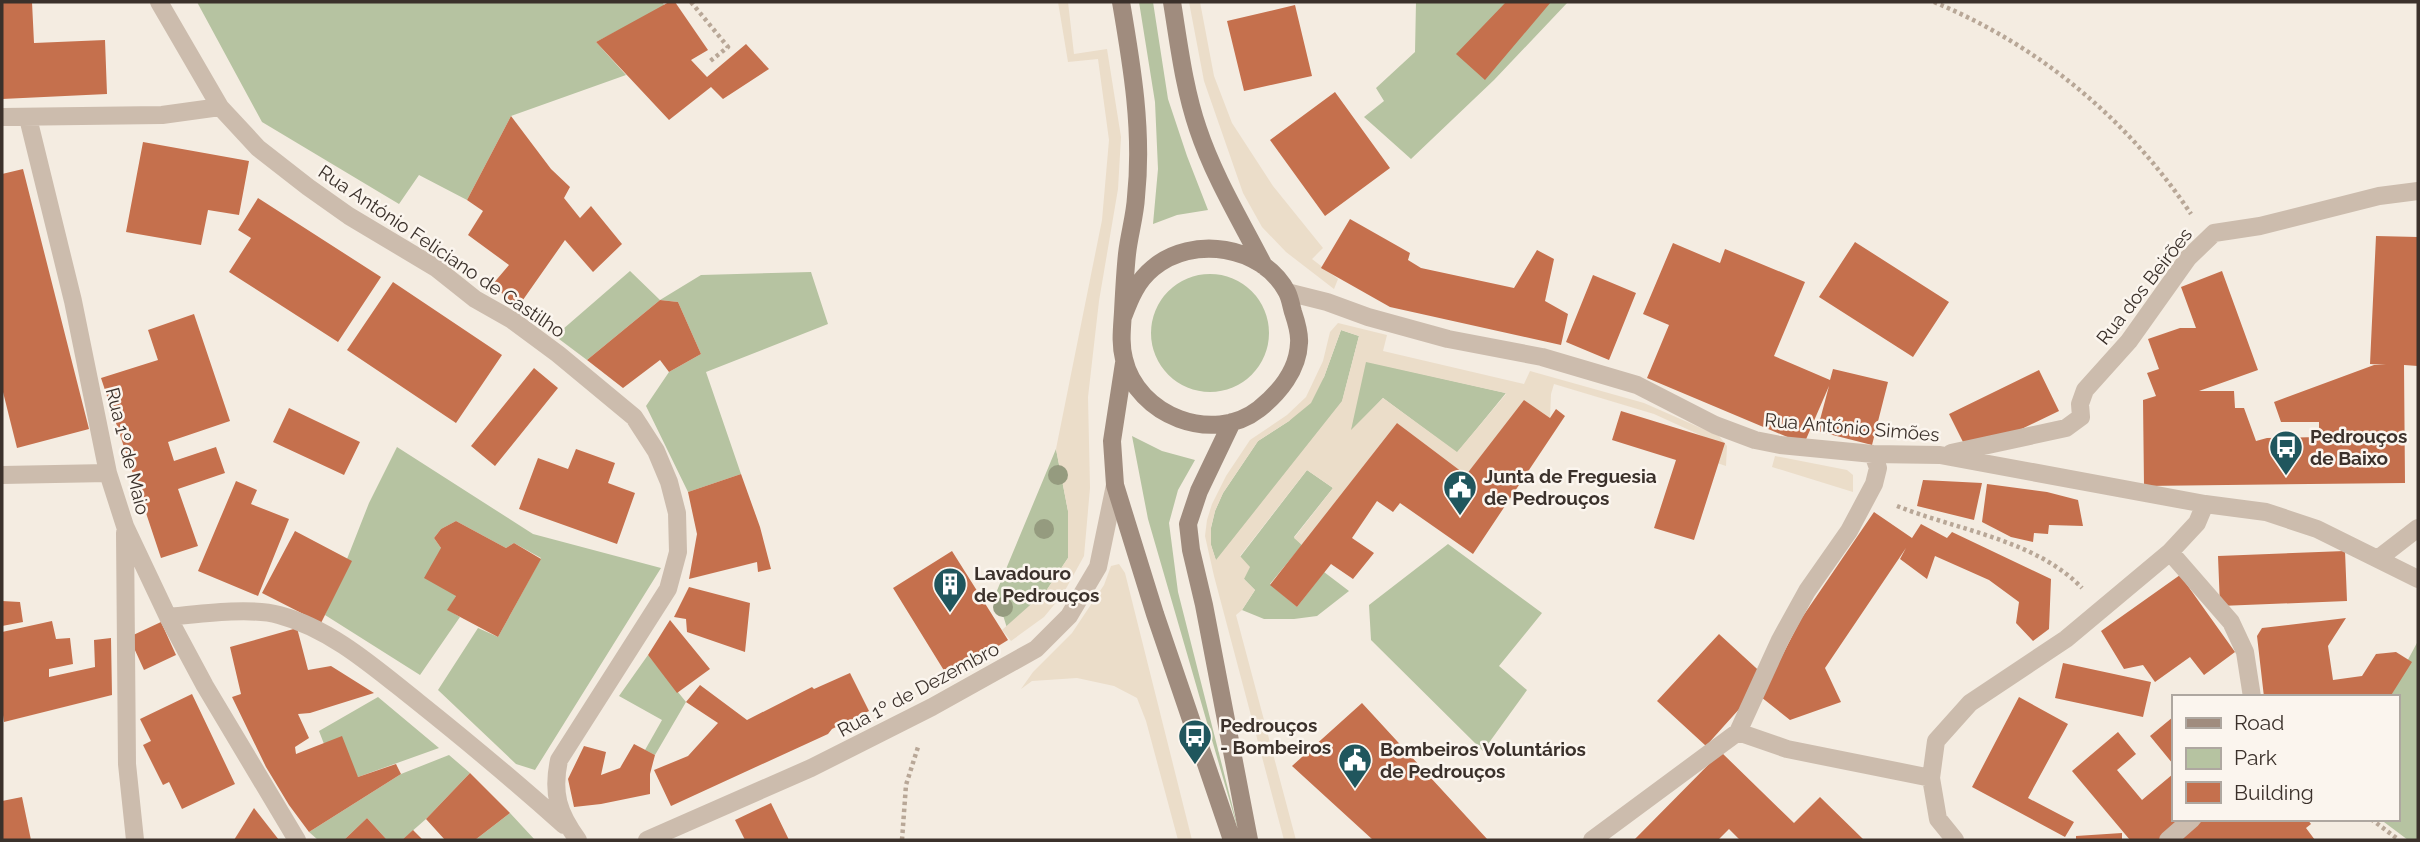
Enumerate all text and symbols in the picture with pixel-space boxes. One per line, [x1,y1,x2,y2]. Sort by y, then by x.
street label: Rua António Feliciano de Castilho [315,160,569,342]
street label: Rua dos Beirões [2092,223,2196,349]
street label: Rua 1º de Maio [102,385,154,517]
street label: Rua António Simões [1764,408,1940,446]
place label: Pedrouços de Baixo [2310,425,2407,469]
bus stop icon: Pedrouços de Baixo [2267,428,2305,477]
place label: Junta de Freguesia de Pedrouços [1484,465,1657,509]
public building icon: Junta de Freguesia de Pedrouços [1441,468,1479,517]
place label: Lavadouro de Pedrouços [974,562,1099,606]
building icon: Lavadouro de Pedrouços [931,565,969,614]
street label: Rua 1º de Dezembro [833,637,1003,741]
legend [2172,695,2399,821]
text: Road [2234,710,2284,735]
place label: Pedrouços - Bombeiros [1220,714,1331,758]
bus stop icon: Pedrouços - Bombeiros [1176,717,1214,766]
place label: Bombeiros Voluntários de Pedrouços [1380,738,1586,782]
public building icon: Bombeiros Voluntários de Pedrouços [1336,741,1374,790]
text: Park [2234,745,2277,770]
text: Building [2234,780,2314,805]

